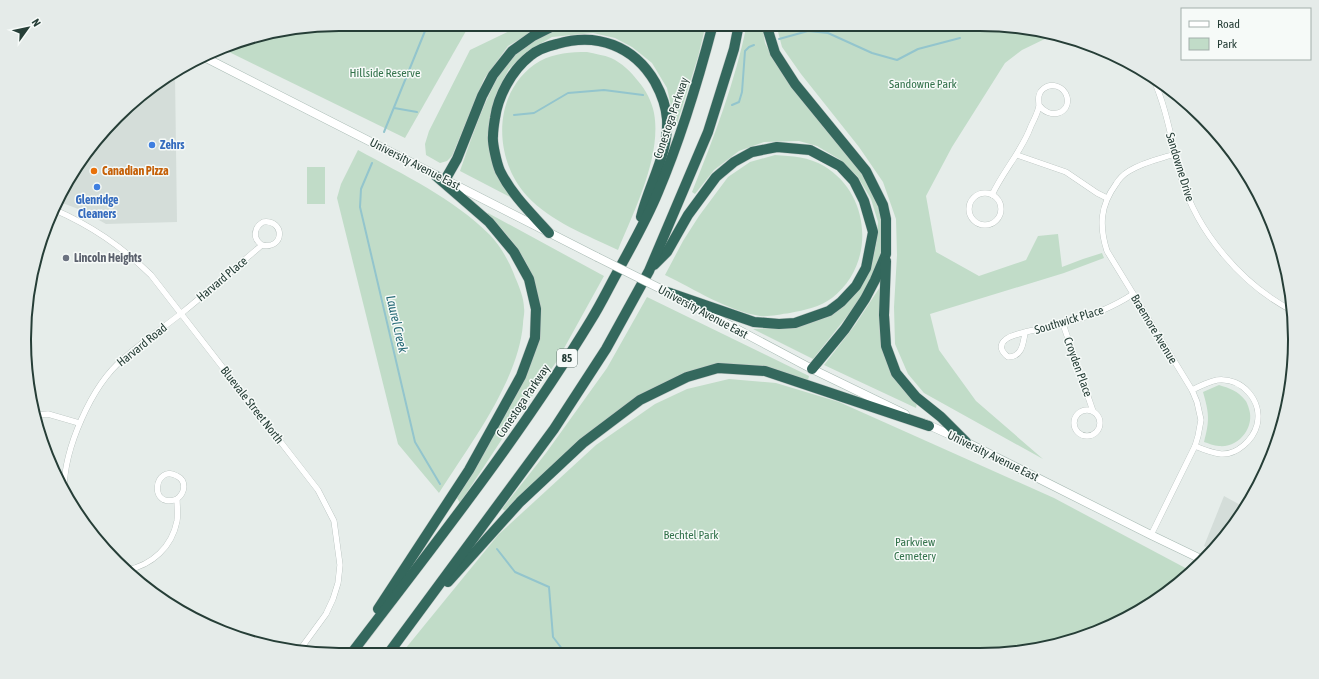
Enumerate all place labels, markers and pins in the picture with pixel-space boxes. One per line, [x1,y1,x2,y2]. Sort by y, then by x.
place label: Zehrs [160,138,185,152]
marker: Zehrs [147,140,157,150]
place label: Canadian Pizza [102,164,169,178]
marker: Canadian Pizza [89,166,99,176]
marker: Glenridge Cleaners [92,182,102,192]
place label: Glenridge Cleaners [75,193,119,221]
place label: Lincoln Heights [74,251,143,265]
marker: Lincoln Heights [61,253,71,263]

